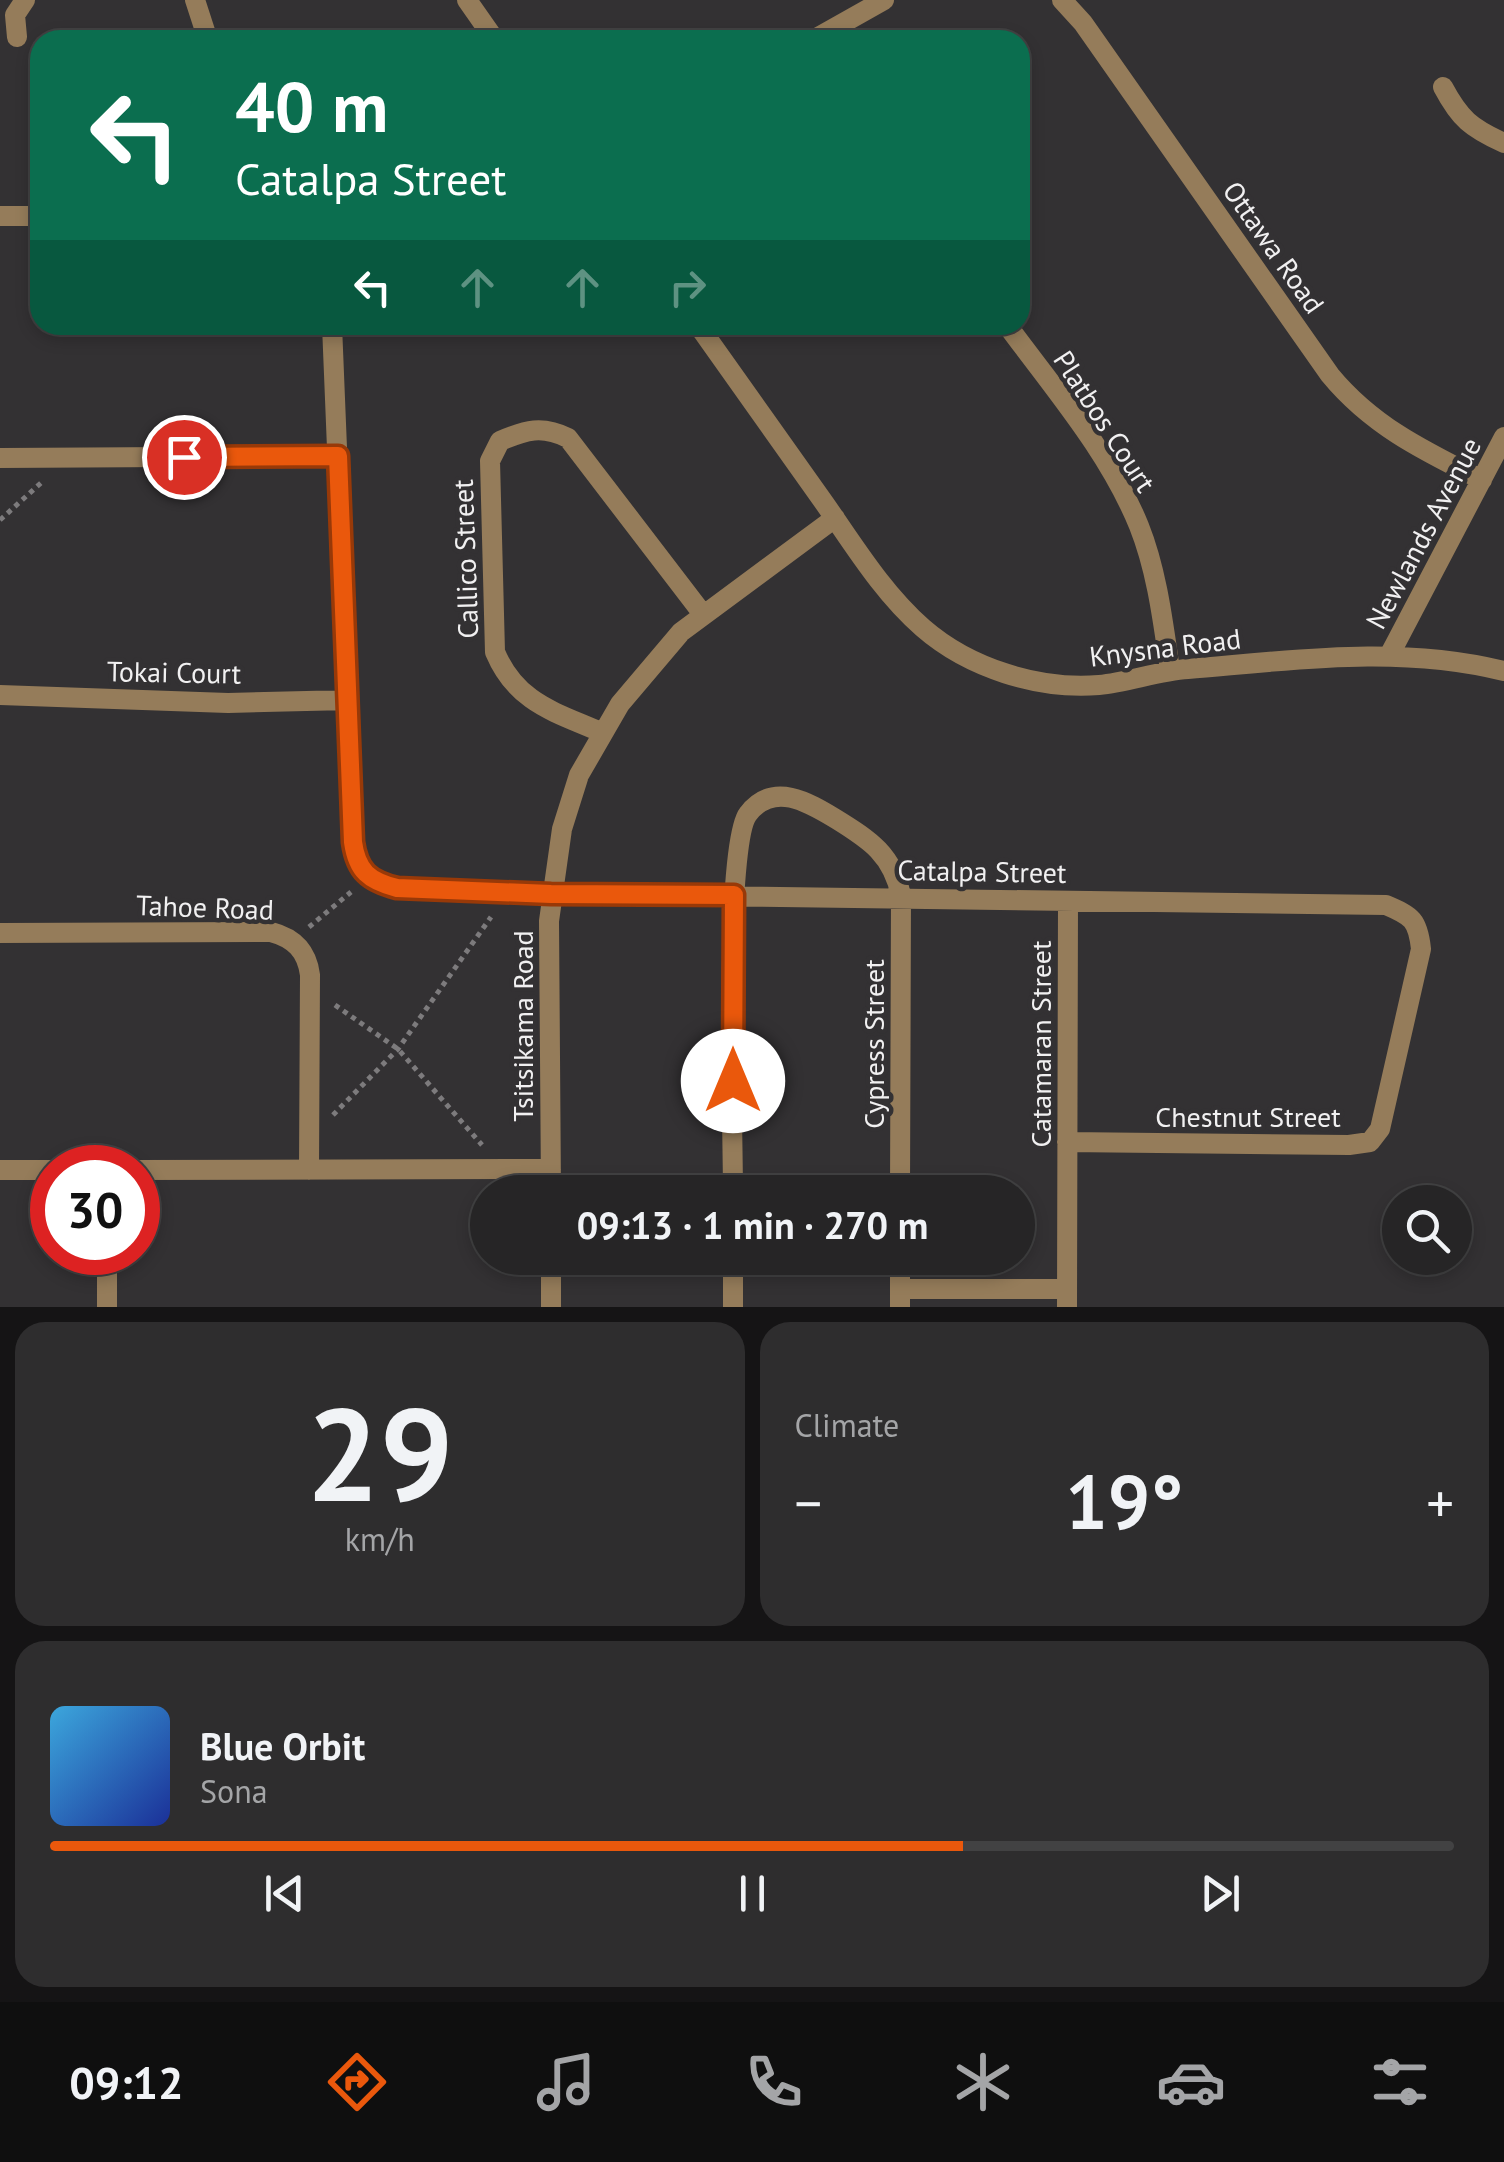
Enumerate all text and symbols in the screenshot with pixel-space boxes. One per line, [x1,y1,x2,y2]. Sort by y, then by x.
text: 40 m [235,61,388,151]
icon: left [70,70,200,200]
text: Catalpa Street [235,149,507,207]
street label: Ottawa Road [1215,174,1333,320]
icon: left [345,260,400,315]
icon: ahead [450,260,505,315]
icon: ahead [555,260,610,315]
icon: right [660,260,715,315]
street label: Platbos Court [1045,343,1165,499]
pin [142,415,227,500]
icon: arrive [157,430,212,485]
street label: Newlands Avenue [1357,431,1489,635]
street label: Callico Street [444,478,486,639]
street label: Knysna Road [1087,619,1243,675]
street label: Tokai Court [107,652,242,692]
street label: Catalpa Street [897,851,1067,891]
street label: Tahoe Road [135,886,275,928]
street label: Tsitsikama Road [504,930,541,1122]
street label: Catamaran Street [1022,940,1059,1148]
street label: Cypress Street [855,959,892,1129]
position arrow [681,1029,785,1133]
street label: Chestnut Street [1155,1098,1341,1135]
speed limit sign: 30 [30,1145,160,1275]
map controls [1382,1185,1472,1275]
button: search [1382,1185,1472,1275]
text: 09:13 · 1 min · 270 m [577,1200,928,1249]
text: 29 [306,1369,453,1537]
text: Climate [795,1404,899,1446]
text: 19° [1065,1453,1183,1550]
text: − [795,1467,822,1538]
text: + [1426,1467,1454,1538]
text: km/h [345,1518,415,1560]
text: Blue Orbit [200,1721,365,1770]
text: Sona [200,1770,268,1812]
icon: previous [257,1866,312,1921]
icon: pause [725,1866,780,1921]
icon: next [1193,1866,1248,1921]
icon: directions [322,2047,392,2117]
icon: music [531,2047,601,2117]
icon: phone [739,2047,809,2117]
icon: climate [948,2047,1018,2117]
icon: car [1156,2047,1226,2117]
icon: filters [1365,2047,1435,2117]
text: 09:12 [69,2053,183,2111]

